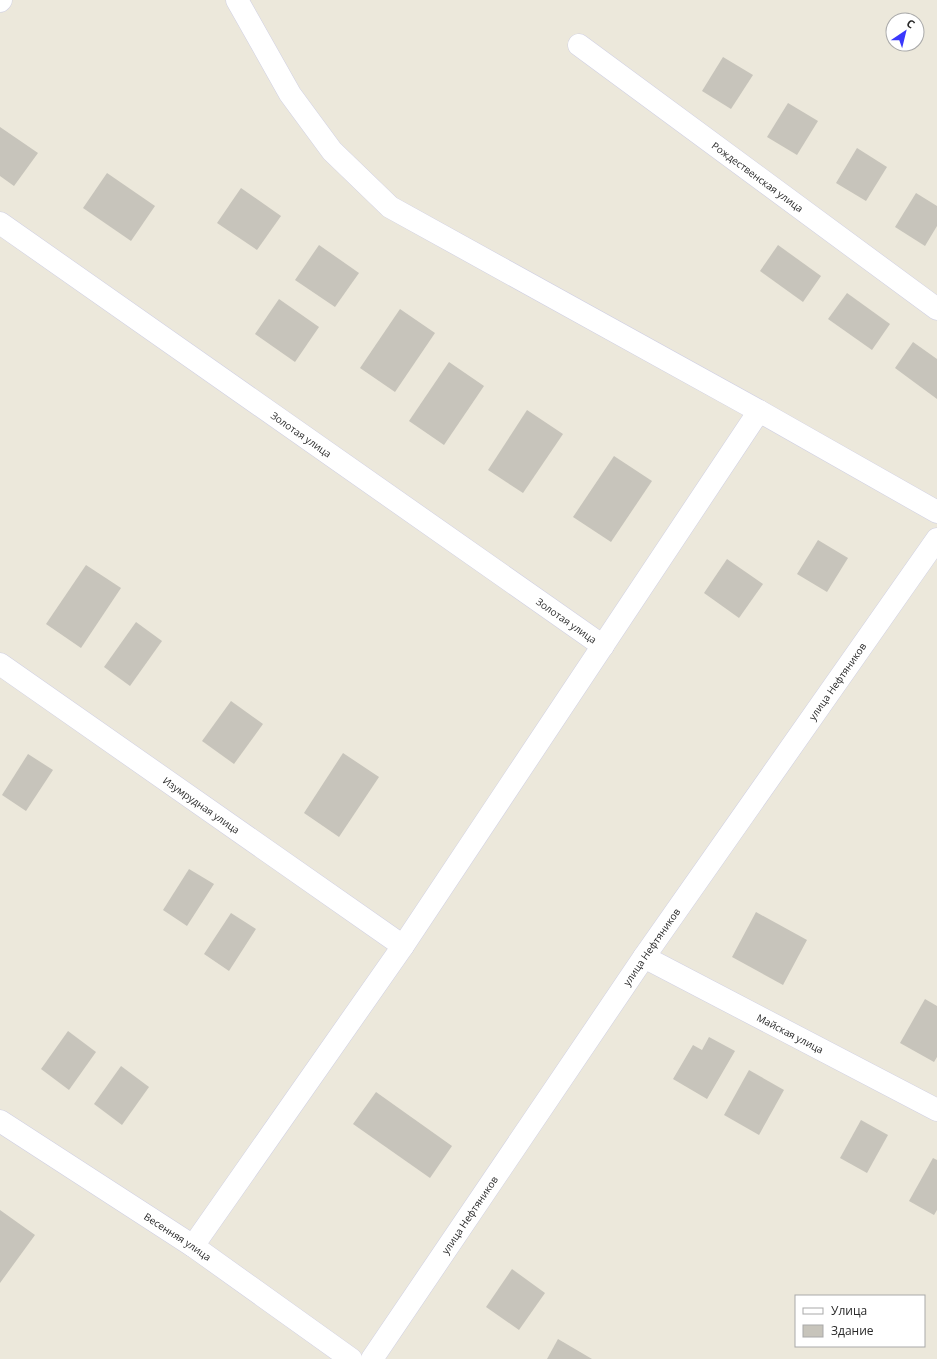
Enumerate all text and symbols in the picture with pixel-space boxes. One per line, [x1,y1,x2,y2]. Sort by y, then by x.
north arrow [885,12,925,52]
text: С [904,15,918,32]
street label: Рождественская улица [709,138,806,215]
street label: Золотая улица [268,408,334,460]
street label: Золотая улица [533,594,600,647]
street label: улица Нефтяников [805,640,869,723]
street label: Изумрудная улица [160,773,243,837]
street label: улица Нефтяников [620,905,683,988]
street label: Майская улица [754,1010,826,1057]
street label: улица Нефтяников [438,1173,501,1257]
street label: Весенняя улица [141,1209,214,1264]
legend [795,1295,925,1347]
text: Улица [831,1302,867,1319]
text: Здание [831,1322,874,1339]

